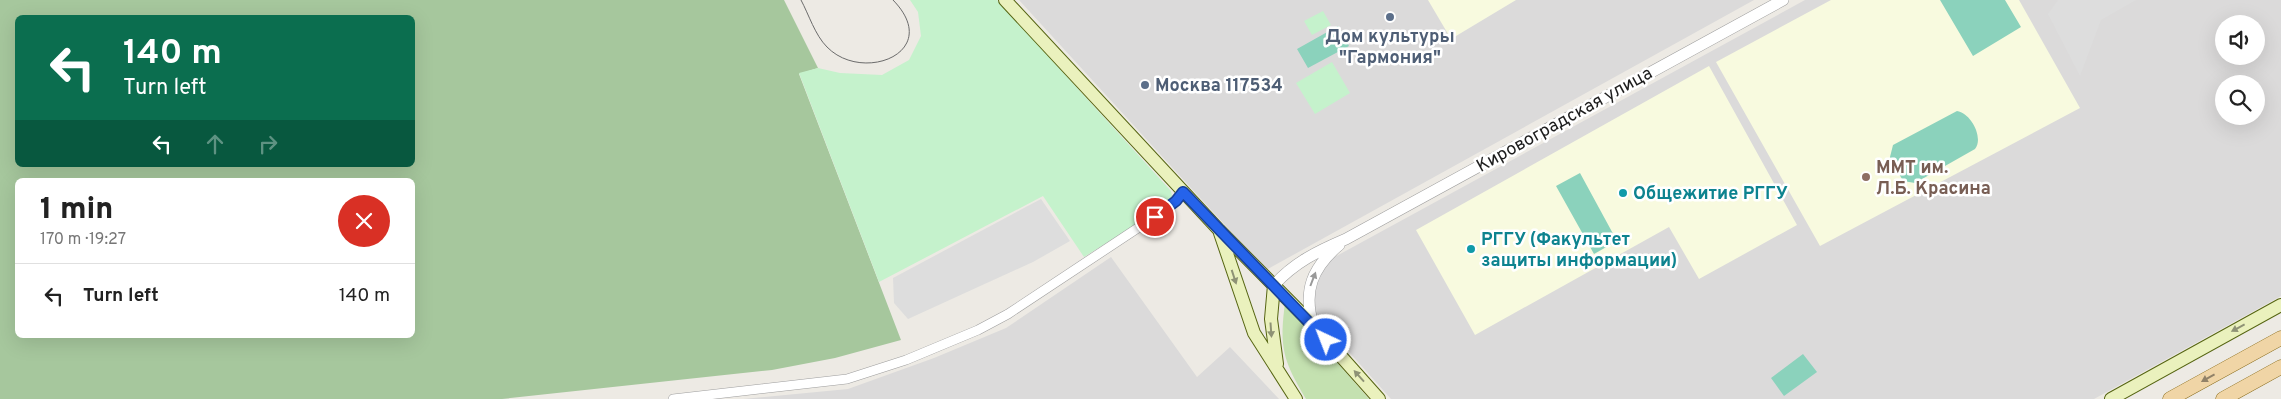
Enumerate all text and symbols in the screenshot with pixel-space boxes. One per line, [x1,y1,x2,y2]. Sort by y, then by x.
marker: Дом культуры "Гармония" [1384,11,1396,23]
map controls [2215,15,2265,125]
button: sound [2215,15,2265,65]
place label: Дом культуры "Гармония" [1325,26,1455,70]
text: 140 m [123,32,222,76]
icon: left [40,35,105,100]
street label: Кировоградская улица [1473,62,1657,178]
text: Turn left [123,75,206,102]
place label: Москва 117534 [1155,75,1283,98]
button: search [2215,75,2265,125]
marker: Москва 117534 [1139,79,1151,91]
icon: left [148,130,176,158]
icon: ahead [201,130,229,158]
icon: right [254,130,282,158]
place label: ММТ им. Л.Б. Красина [1876,157,1991,201]
marker: ММТ им. Л.Б. Красина [1860,171,1872,183]
place label: Общежитие РГГУ [1633,183,1788,206]
marker: Общежитие РГГУ [1617,187,1629,199]
text: 1 min [40,192,113,229]
button: close [338,195,390,247]
pin [1134,196,1176,238]
icon: arrive [1141,203,1169,231]
place label: РГГУ (Факультет защиты информации) [1481,229,1677,273]
text: 170 m · 19:27 [40,230,126,250]
marker: РГГУ (Факультет защиты информации) [1465,243,1477,255]
one-way arrow [1231,269,1238,284]
one-way arrow [1309,271,1317,286]
icon: left [40,282,68,310]
text: Turn left [83,284,159,308]
text: 140 m [339,284,390,308]
position arrow [1299,313,1351,365]
one-way arrow [1268,322,1276,338]
one-way arrow [2231,324,2245,332]
one-way arrow [1353,371,1365,383]
one-way arrow [2200,374,2215,382]

